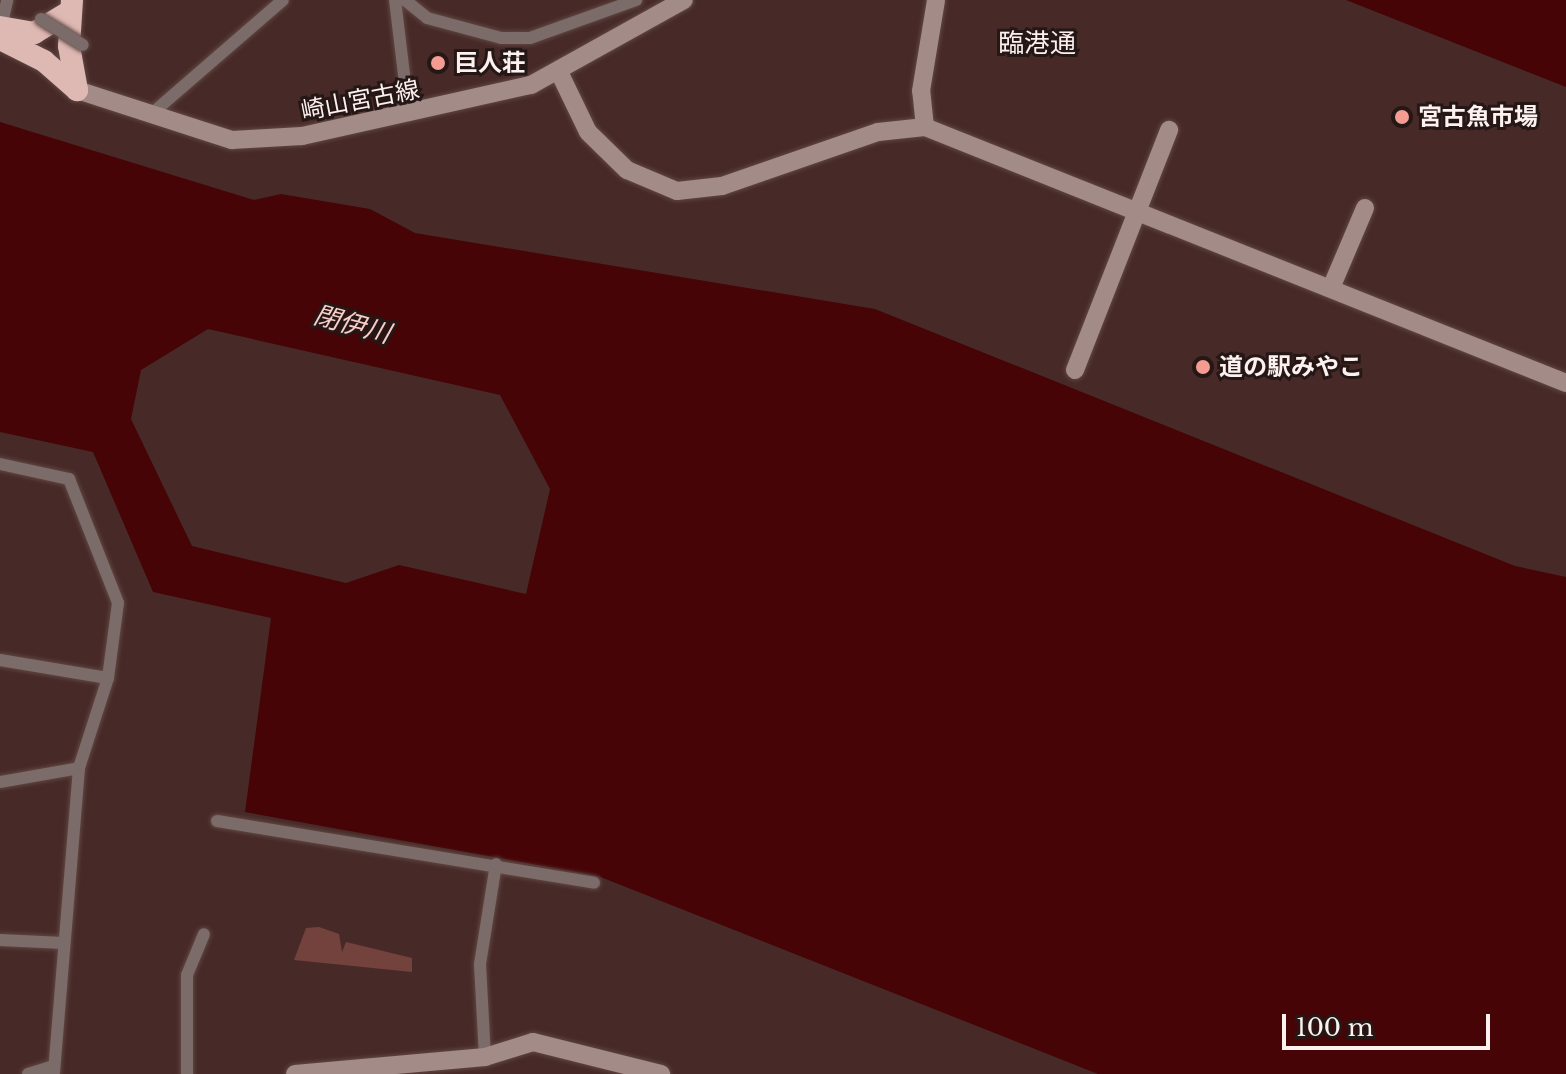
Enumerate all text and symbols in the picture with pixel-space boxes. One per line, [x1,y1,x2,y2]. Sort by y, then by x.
district label: 臨港通 [998,28,1076,60]
place label: 巨人荘 [454,49,526,77]
marker: 巨人荘 [429,54,447,72]
street label: 崎山宮古線 [298,74,422,126]
place label: 宮古魚市場 [1418,103,1538,131]
marker: 宮古魚市場 [1393,108,1411,126]
water label: 閉伊川 [310,300,394,350]
place label: 道の駅みやこ [1219,353,1363,381]
marker: 道の駅みやこ [1194,358,1212,376]
scale bar [1286,998,1494,1048]
text: 100 m [1296,1013,1374,1042]

